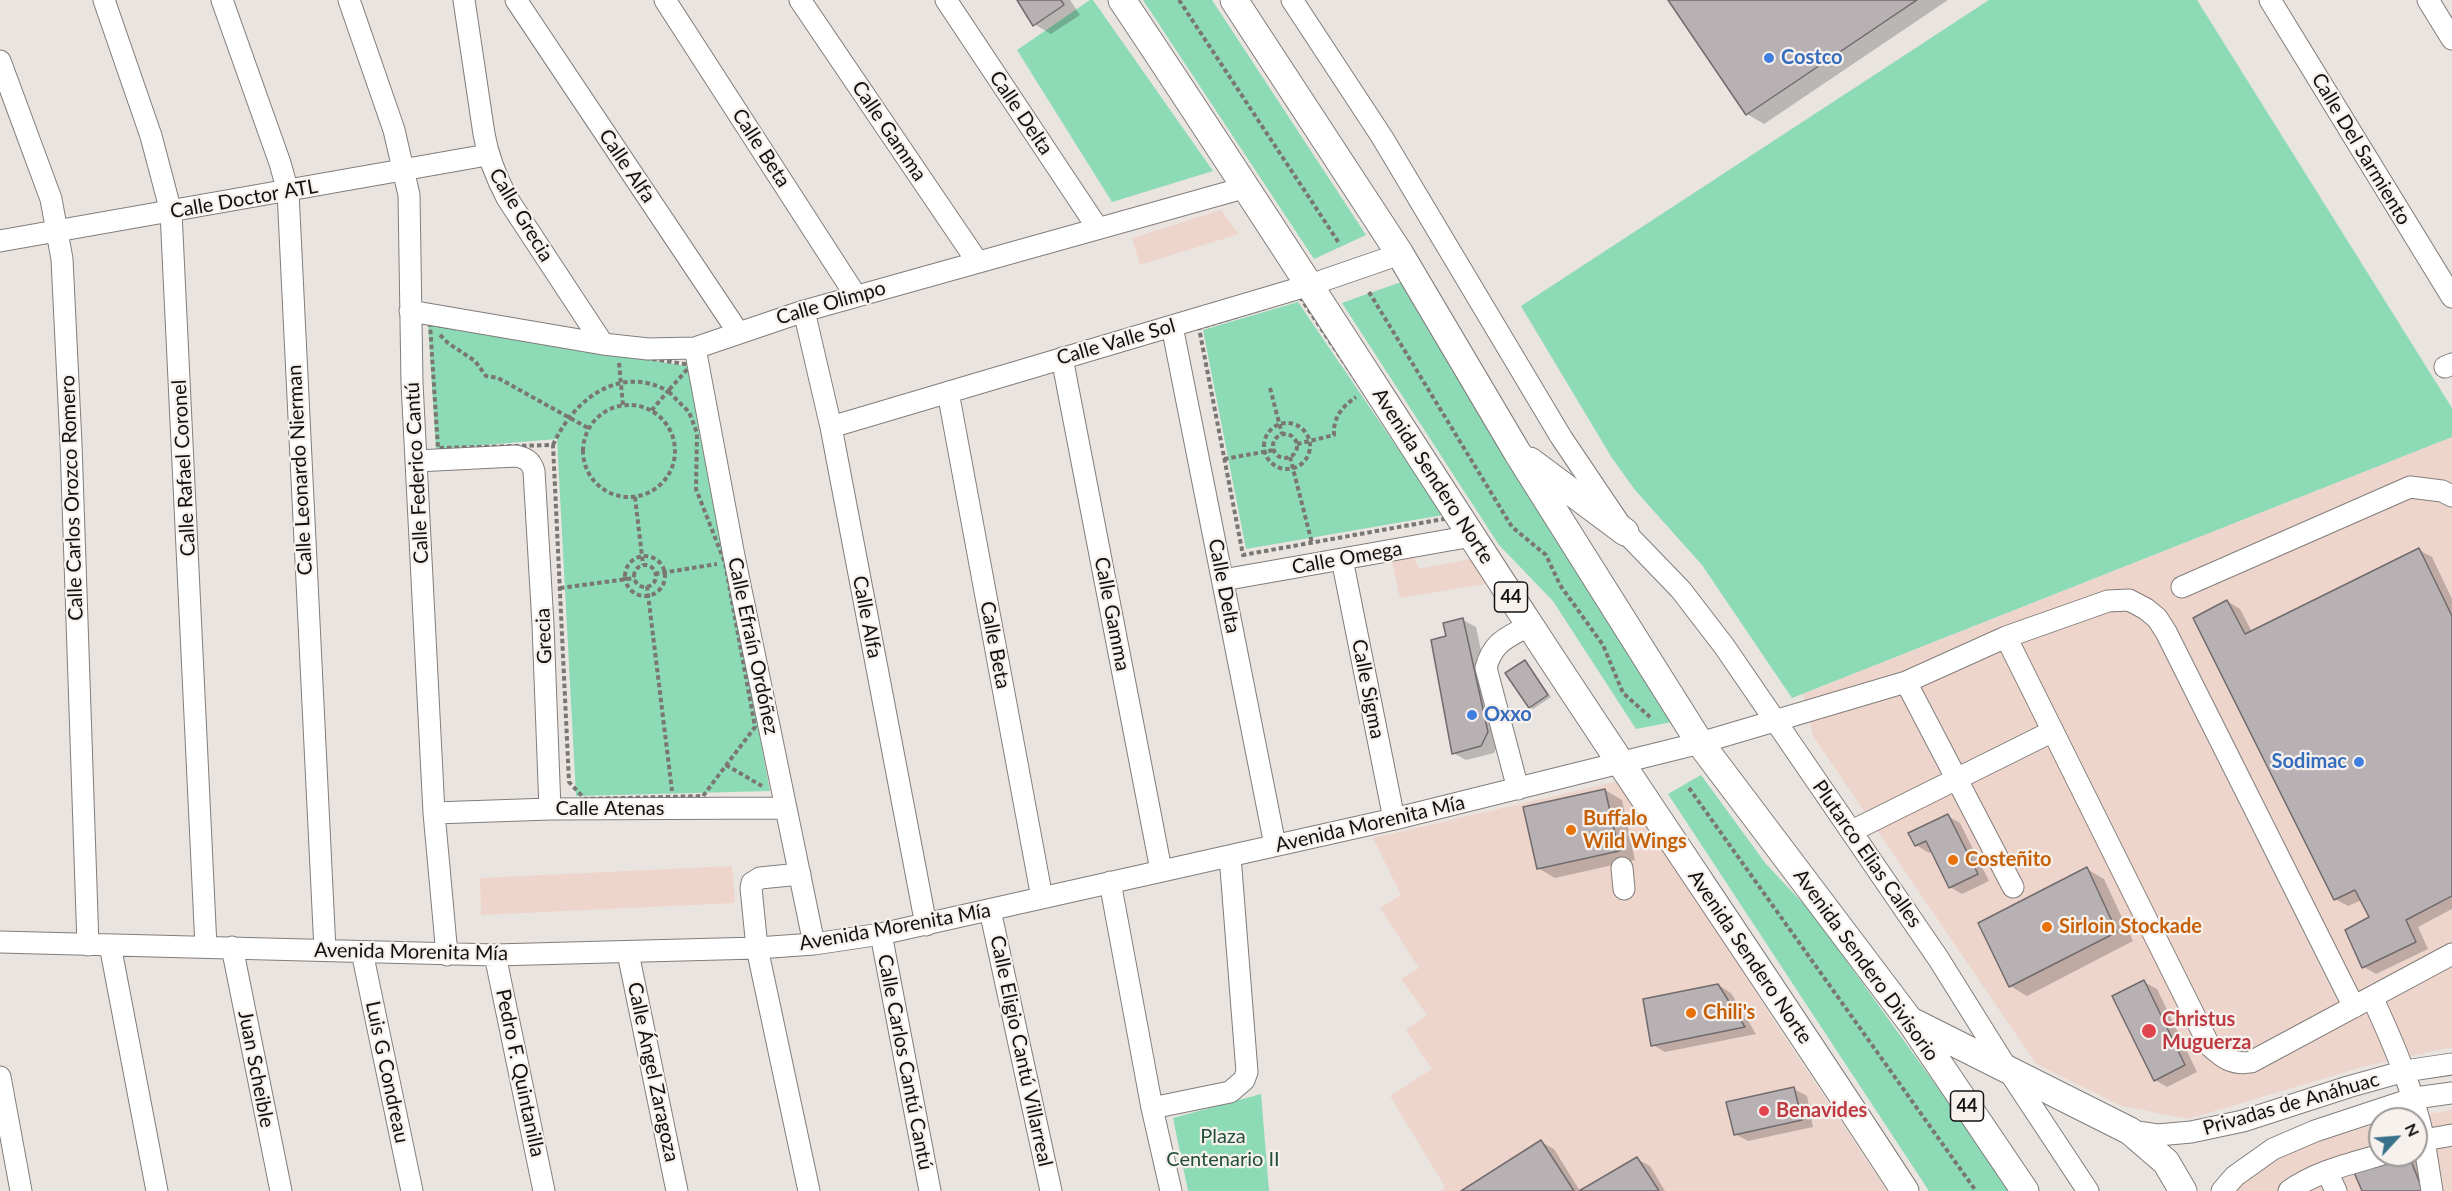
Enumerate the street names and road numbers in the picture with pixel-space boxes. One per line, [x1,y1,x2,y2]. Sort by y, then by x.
street label: Calle Delta [984,67,1058,159]
street label: Calle Del Sarmiento [2306,69,2416,229]
street label: Calle Gamma [847,76,931,186]
street label: Calle Beta [727,104,795,192]
street label: Calle Alfa [594,125,660,207]
street label: Calle Grecia [484,164,558,266]
street label: Calle Doctor ATL [168,174,320,224]
street label: Calle Olimpo [773,276,889,330]
street label: Calle Valle Sol [1054,314,1178,370]
street label: Calle Leonardo Nierman [282,364,318,576]
street label: Calle Carlos Orozco Romero [56,375,88,621]
street label: Calle Rafael Coronel [167,379,201,557]
street label: Calle Federico Cantú [400,382,434,564]
street label: Avenida Sendero Norte [1367,384,1499,568]
street label: Calle Omega [1290,536,1404,580]
street label: Calle Delta [1203,537,1245,635]
street label: Calle Efraín Ordóñez [722,555,784,737]
street label: Calle Gamma [1089,555,1135,673]
street label: Calle Alfa [847,574,887,660]
road number: 44 [1494,582,1528,612]
street label: Calle Beta [975,599,1015,691]
street label: Grecia [531,608,557,664]
street label: Calle Sigma [1347,637,1389,741]
street label: Plutarco Elias Calles [1807,776,1927,932]
street label: Avenida Morenita Mía [1273,790,1467,858]
street label: Calle Atenas [556,797,664,821]
street label: Avenida Sendero Divisorio [1788,864,1944,1066]
street label: Avenida Sendero Norte [1683,866,1817,1048]
street label: Avenida Morenita Mía [797,898,993,956]
street label: Calle Eligio Cantú Villarreal [985,933,1057,1169]
street label: Avenida Morenita Mía [314,938,508,966]
street label: Calle Carlos Cantú Cantú [872,952,938,1172]
street label: Calle Ángel Zaragoza [622,980,684,1164]
street label: Pedro F. Quintanilla [490,987,550,1159]
street label: Luis G Condreau [360,999,414,1145]
street label: Juan Scheible [233,1008,279,1130]
street label: Privadas de Anáhuac [2200,1067,2382,1141]
road number: 44 [1950,1091,1984,1121]

